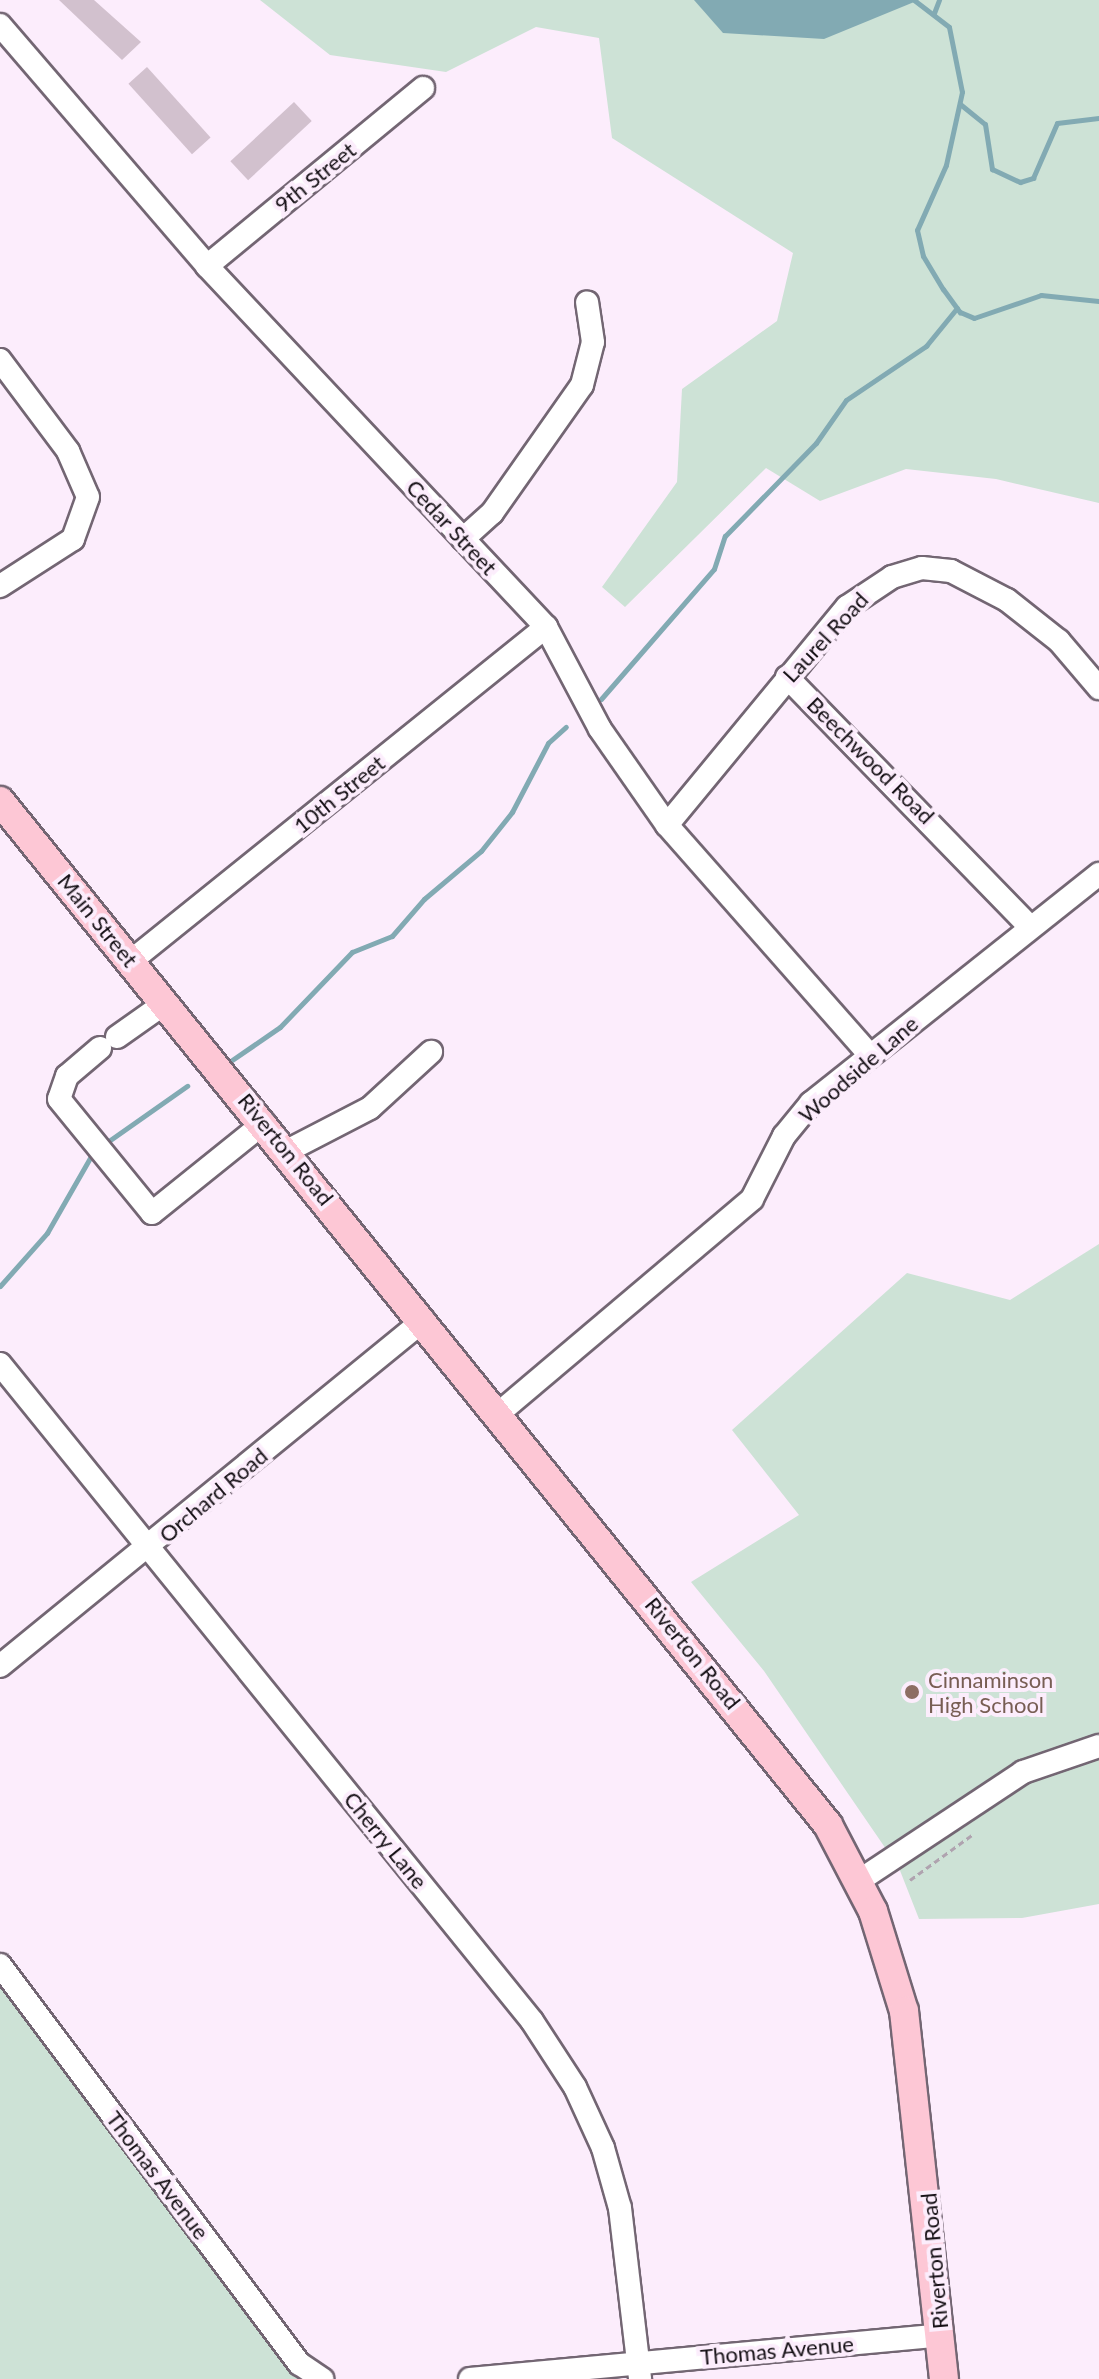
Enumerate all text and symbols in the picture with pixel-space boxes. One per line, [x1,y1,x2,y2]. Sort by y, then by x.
street label: 9th Street [269,136,361,218]
street label: Cedar Street [401,474,503,580]
street label: Laurel Road [777,587,873,687]
street label: Beechwood Road [802,691,940,829]
street label: 10th Street [288,749,390,839]
street label: Main Street [52,868,144,972]
street label: Woodside Lane [793,1010,923,1128]
street label: Riverton Road [233,1088,339,1210]
street label: Orchard Road [154,1442,272,1548]
street label: Riverton Road [640,1592,746,1714]
place label: Cinnaminson High School [928,1666,1053,1718]
marker: Cinnaminson High School [903,1683,921,1701]
street label: Cherry Lane [339,1786,433,1894]
street label: Thomas Avenue [101,2105,215,2245]
street label: Riverton Road [915,2192,953,2330]
street label: Thomas Avenue [699,2330,855,2370]

